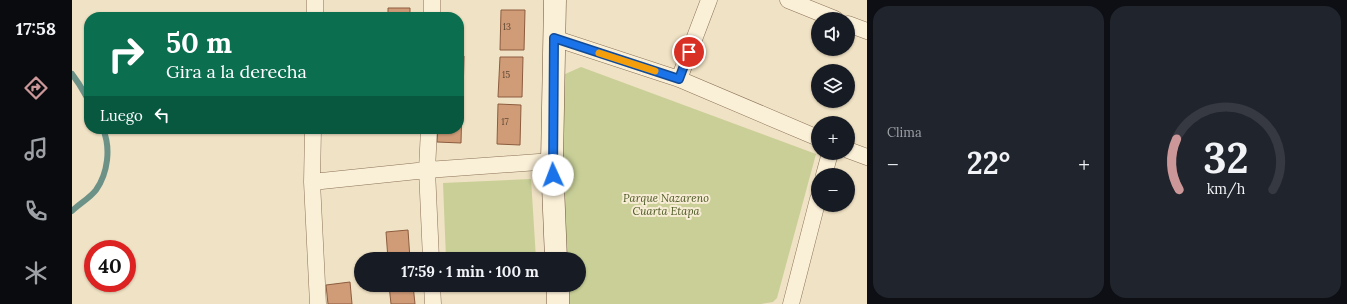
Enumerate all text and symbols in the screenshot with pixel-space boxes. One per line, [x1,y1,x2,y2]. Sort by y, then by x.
map controls [811,12,855,212]
button: sound [811,12,855,56]
text: 17:58 [16,17,56,40]
house number: 13 [503,21,511,32]
text: 50 m [166,25,232,61]
icon: right [100,28,152,80]
pin [672,35,706,69]
icon: arrive [678,41,700,63]
text: Gira a la derecha [166,60,307,83]
button: layers [811,64,855,108]
house number: 15 [502,69,510,80]
icon: directions [22,74,50,102]
icon: left [151,104,173,126]
text: Luego [100,106,143,125]
house number: 17 [501,116,509,127]
button: + [811,116,855,160]
text: Clima [887,124,922,141]
text: 32 [1203,131,1248,184]
icon: music [22,135,50,163]
text: 22° [967,144,1010,182]
text: − [887,150,899,178]
text: + [1078,150,1090,178]
position arrow [532,154,574,196]
button: − [811,168,855,212]
text: km/h [1206,180,1245,199]
park label: Parque Nazareno Cuarta Etapa [623,191,709,218]
icon: phone [22,197,50,225]
speed limit sign: 40 [84,240,136,292]
icon: climate [22,259,50,287]
text: 17:59 · 1 min · 100 m [401,262,539,281]

